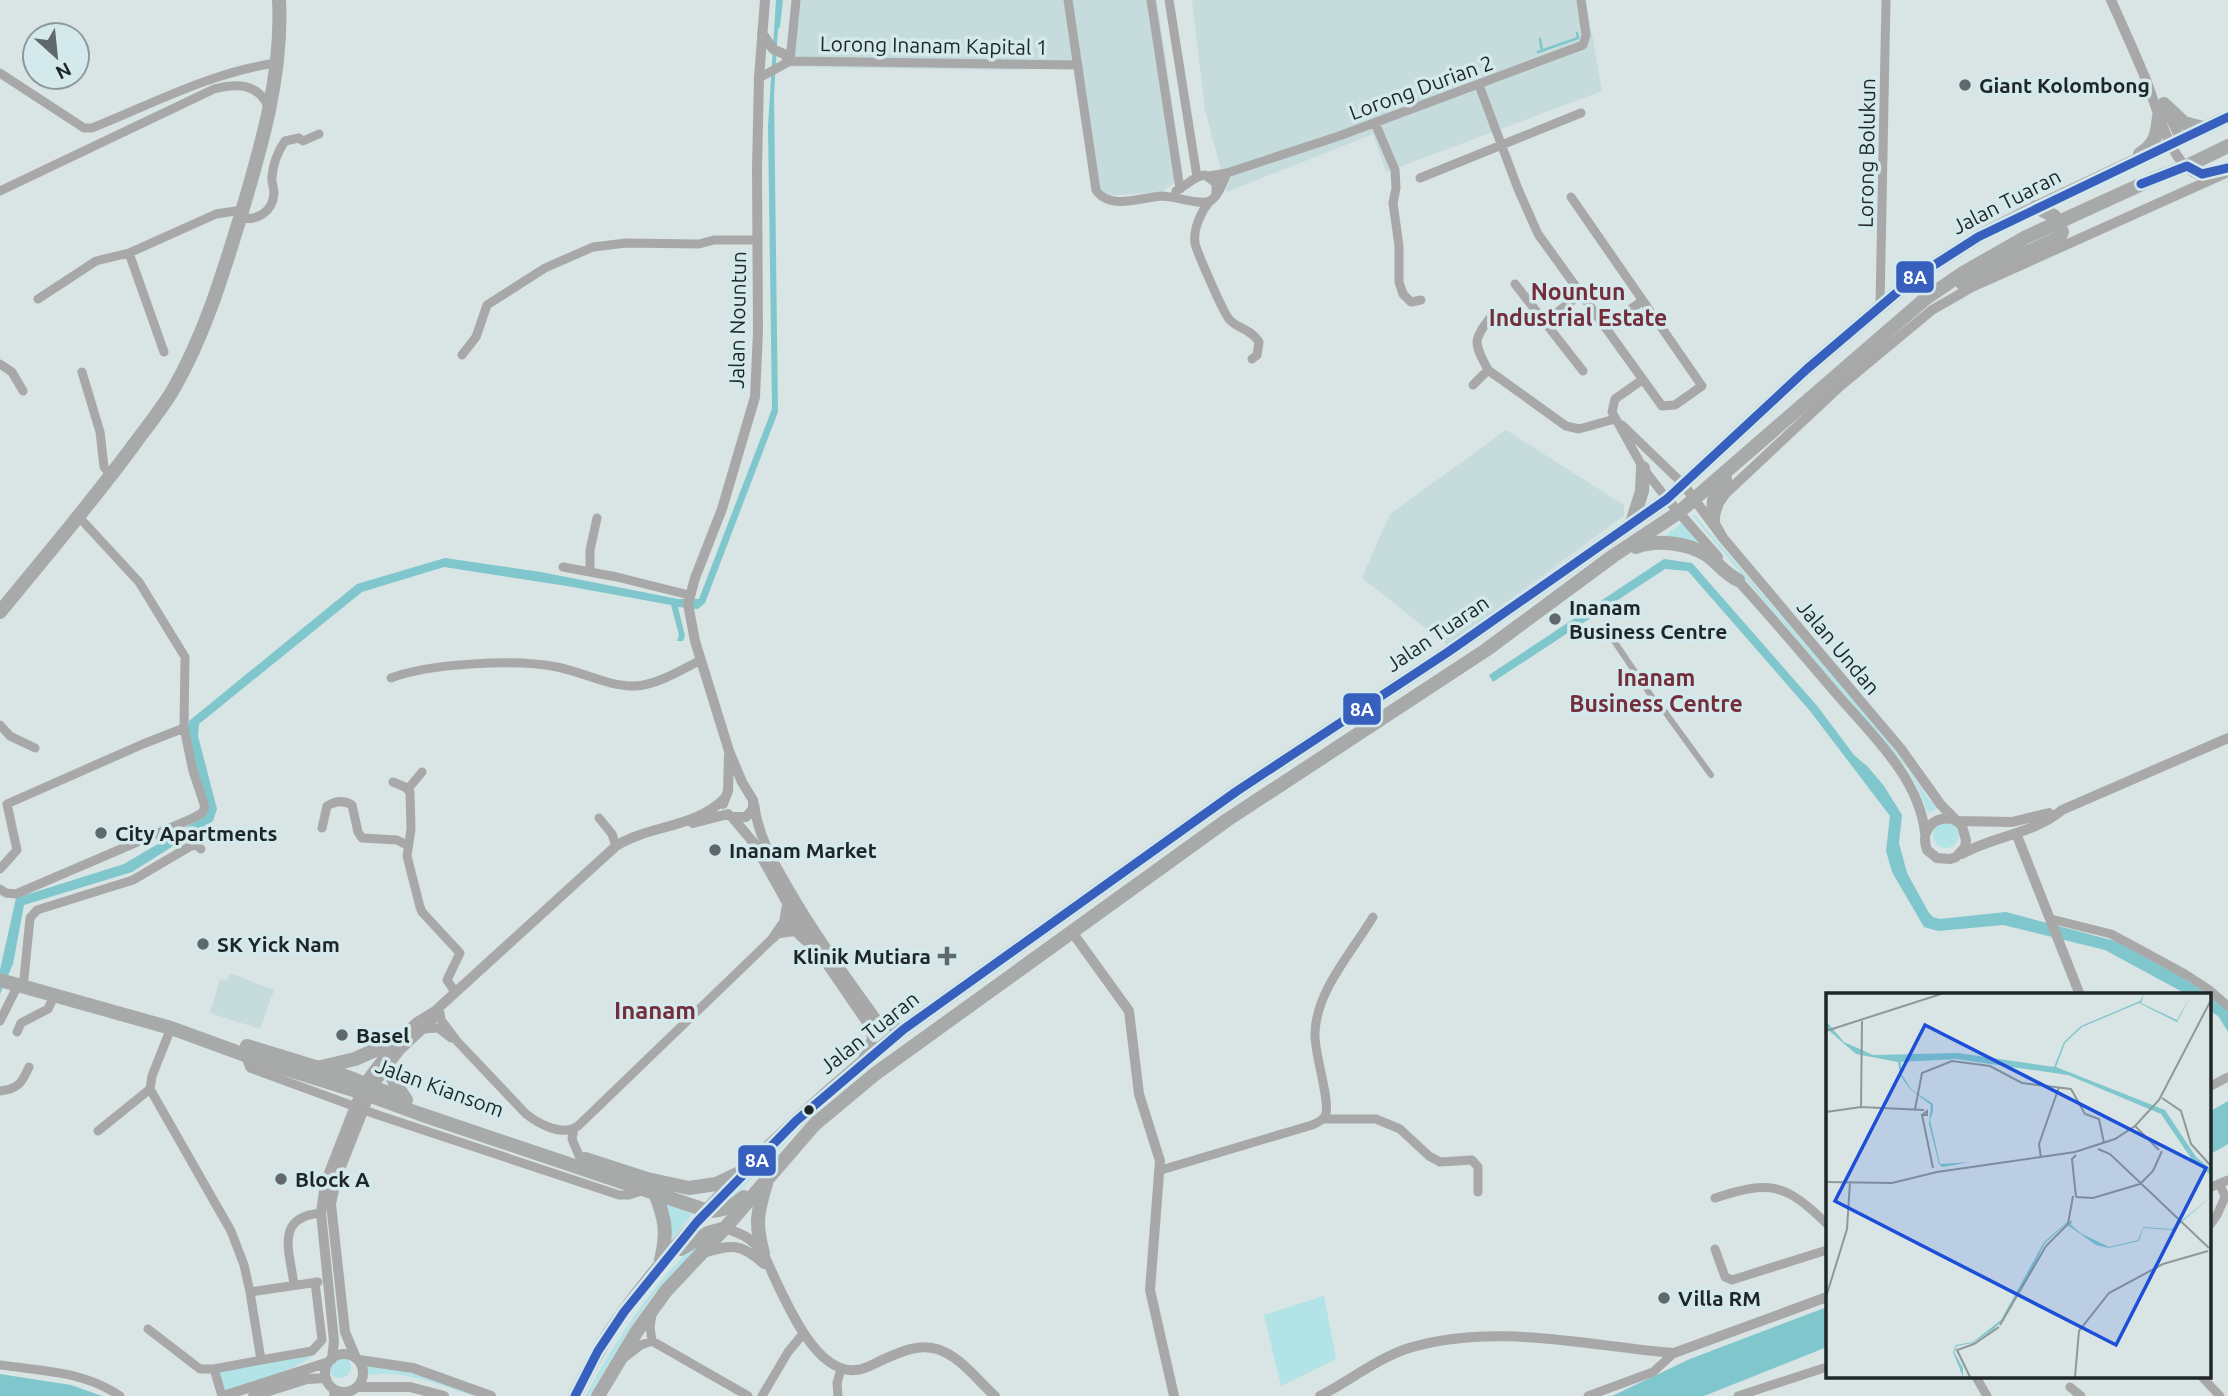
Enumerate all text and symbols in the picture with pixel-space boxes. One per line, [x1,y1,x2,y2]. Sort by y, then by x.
north arrow [21,21,91,91]
street label: Lorong Inanam Kapital 1 [820,31,1048,59]
street label: Lorong Durian 2 [1346,50,1496,124]
text: N [52,58,75,84]
place label: Giant Kolombong [1979,73,2150,97]
marker: Giant Kolombong [1957,77,1973,93]
street label: Lorong Bolukun [1853,78,1879,228]
street label: Jalan Tuaran [1948,163,2064,239]
street label: Jalan Nountun [724,251,750,389]
line badge: 8A [1895,260,1935,294]
text: 8A [1903,266,1928,288]
district label: Nountun Industrial Estate [1489,279,1667,330]
street label: Jalan Tuaran [1381,590,1493,676]
place label: Inanam Business Centre [1569,595,1727,643]
street label: Jalan Undan [1793,595,1885,699]
marker: Inanam Business Centre [1547,611,1563,627]
district label: Inanam Business Centre [1569,665,1743,716]
line badge: 8A [1342,692,1382,726]
text: 8A [1350,698,1375,720]
place label: City Apartments [115,821,278,845]
marker: City Apartments [93,825,109,841]
place label: Inanam Market [729,838,877,862]
marker: Inanam Market [707,842,723,858]
place label: SK Yick Nam [217,932,340,956]
marker: SK Yick Nam [195,936,211,952]
place label: Klinik Mutiara [793,944,931,968]
marker: Klinik Mutiara [937,946,957,966]
street label: Jalan Tuaran [815,986,923,1078]
inset map [1826,993,2210,1378]
district label: Inanam [614,997,696,1024]
place label: Basel [356,1023,410,1047]
marker: Basel [334,1027,350,1043]
street label: Jalan Kiansom [373,1053,507,1121]
unlabelled marker [802,1103,816,1117]
line badge: 8A [737,1144,777,1177]
text: 8A [745,1149,770,1171]
place label: Block A [295,1167,370,1191]
marker: Block A [273,1171,289,1187]
place label: Villa RM [1678,1286,1761,1310]
marker: Villa RM [1656,1290,1672,1306]

